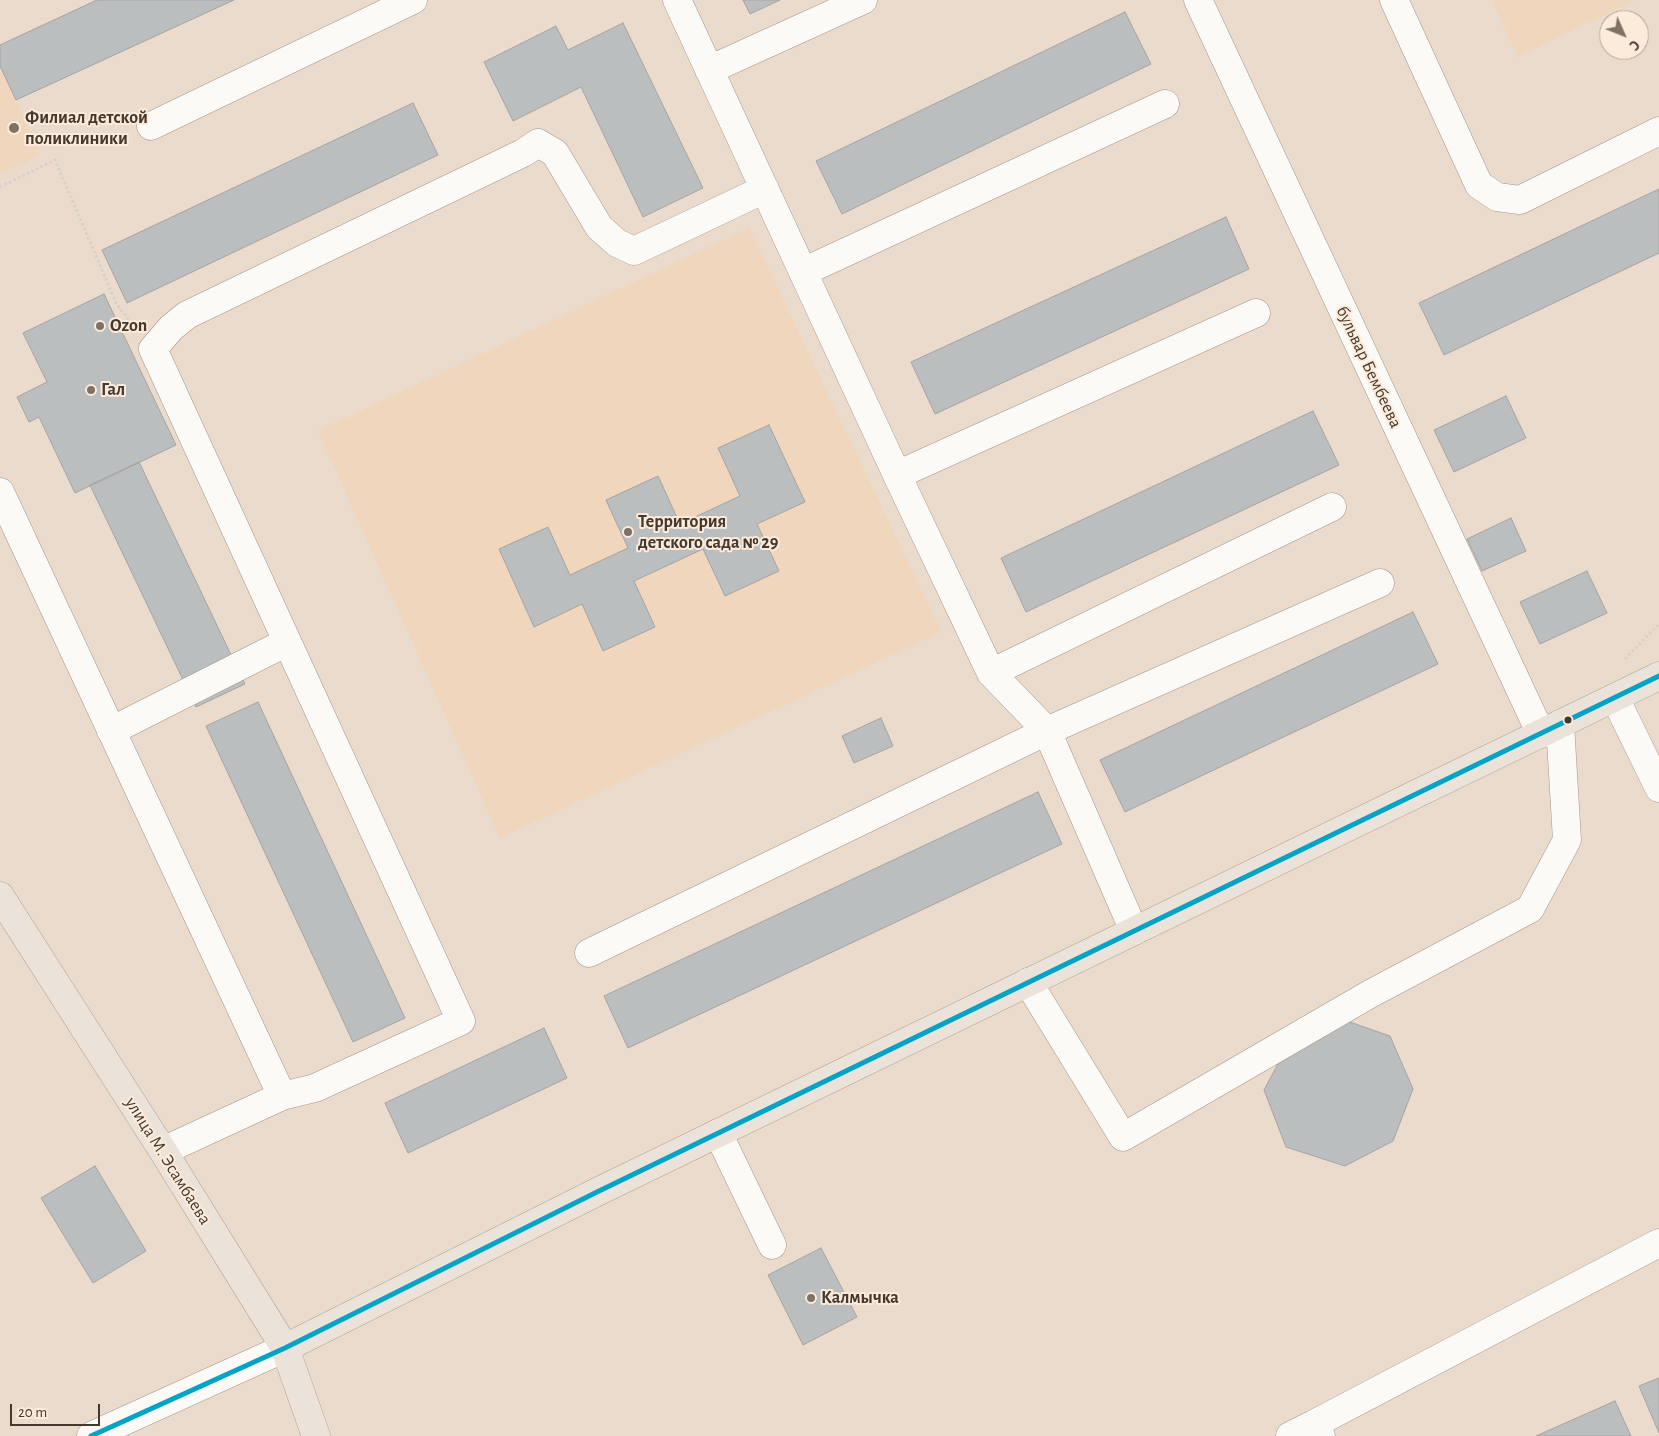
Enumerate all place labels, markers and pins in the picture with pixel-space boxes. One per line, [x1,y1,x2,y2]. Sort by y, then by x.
place label: Филиал детской поликлиники [25,107,148,150]
marker: Филиал детской поликлиники [7,121,21,135]
place label: Ozon [110,315,147,337]
marker: Ozon [94,320,106,332]
place label: Гал [101,379,125,401]
marker: Гал [85,384,97,396]
place label: Территория детского сада № 29 [638,511,778,554]
marker: Территория детского сада № 29 [622,526,634,538]
unlabelled marker [1563,715,1573,725]
place label: Калмычка [821,1287,899,1309]
marker: Калмычка [805,1292,817,1304]

